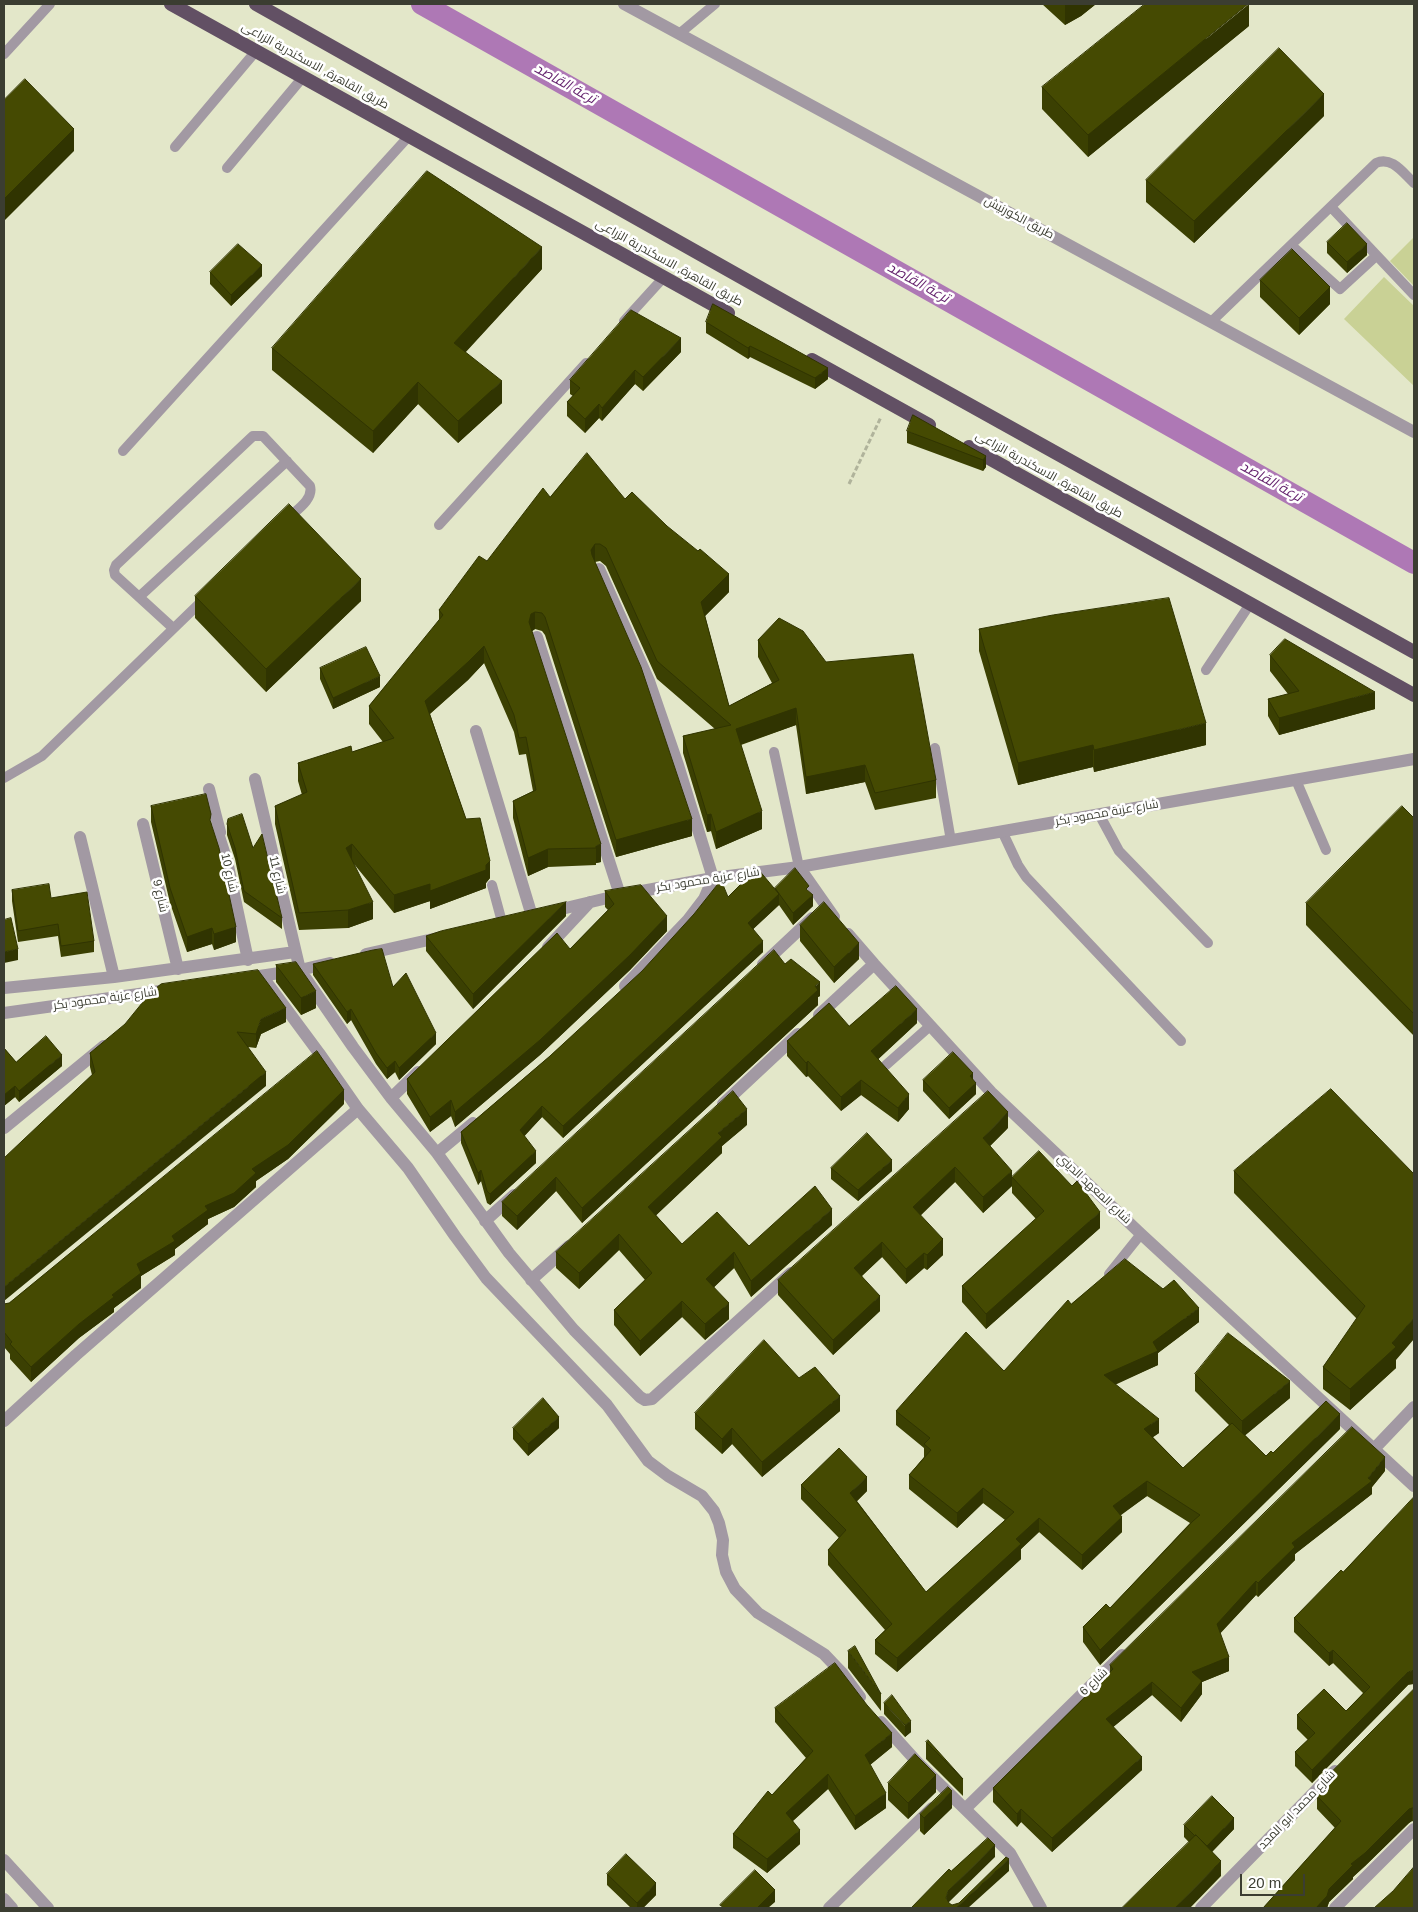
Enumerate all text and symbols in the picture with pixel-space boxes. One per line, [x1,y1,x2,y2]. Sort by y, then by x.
street label: طريق القاهرة, الاسكندرية الزراعى [239,19,391,113]
water label: ترعة القاصد [531,60,599,108]
street label: طريق الكورنيش [982,194,1056,242]
street label: طريق القاهرة, الاسكندرية الزراعى [593,216,745,310]
water label: ترعة القاصد [884,259,952,307]
street label: طريق القاهرة, الاسكندرية الزراعى [973,428,1125,522]
water label: ترعة القاصد [1237,458,1305,506]
street label: شارع عزبة محمود بكر [1054,797,1160,829]
street label: شارع 10 [217,852,241,894]
street label: شارع 11 [266,854,288,896]
street label: شارع عزبة محمود بكر [655,865,761,895]
street label: شارع 9 [149,878,171,914]
street label: شارع عزبة محمود بكر [52,985,158,1013]
street label: شارع المعهد الديني [1054,1151,1134,1227]
street label: شارع 6 [1077,1665,1111,1699]
street label: شارع محمد ابو المجد [1256,1767,1338,1853]
scale bar [1243,1864,1308,1896]
text: 20 m [1248,1874,1281,1891]

